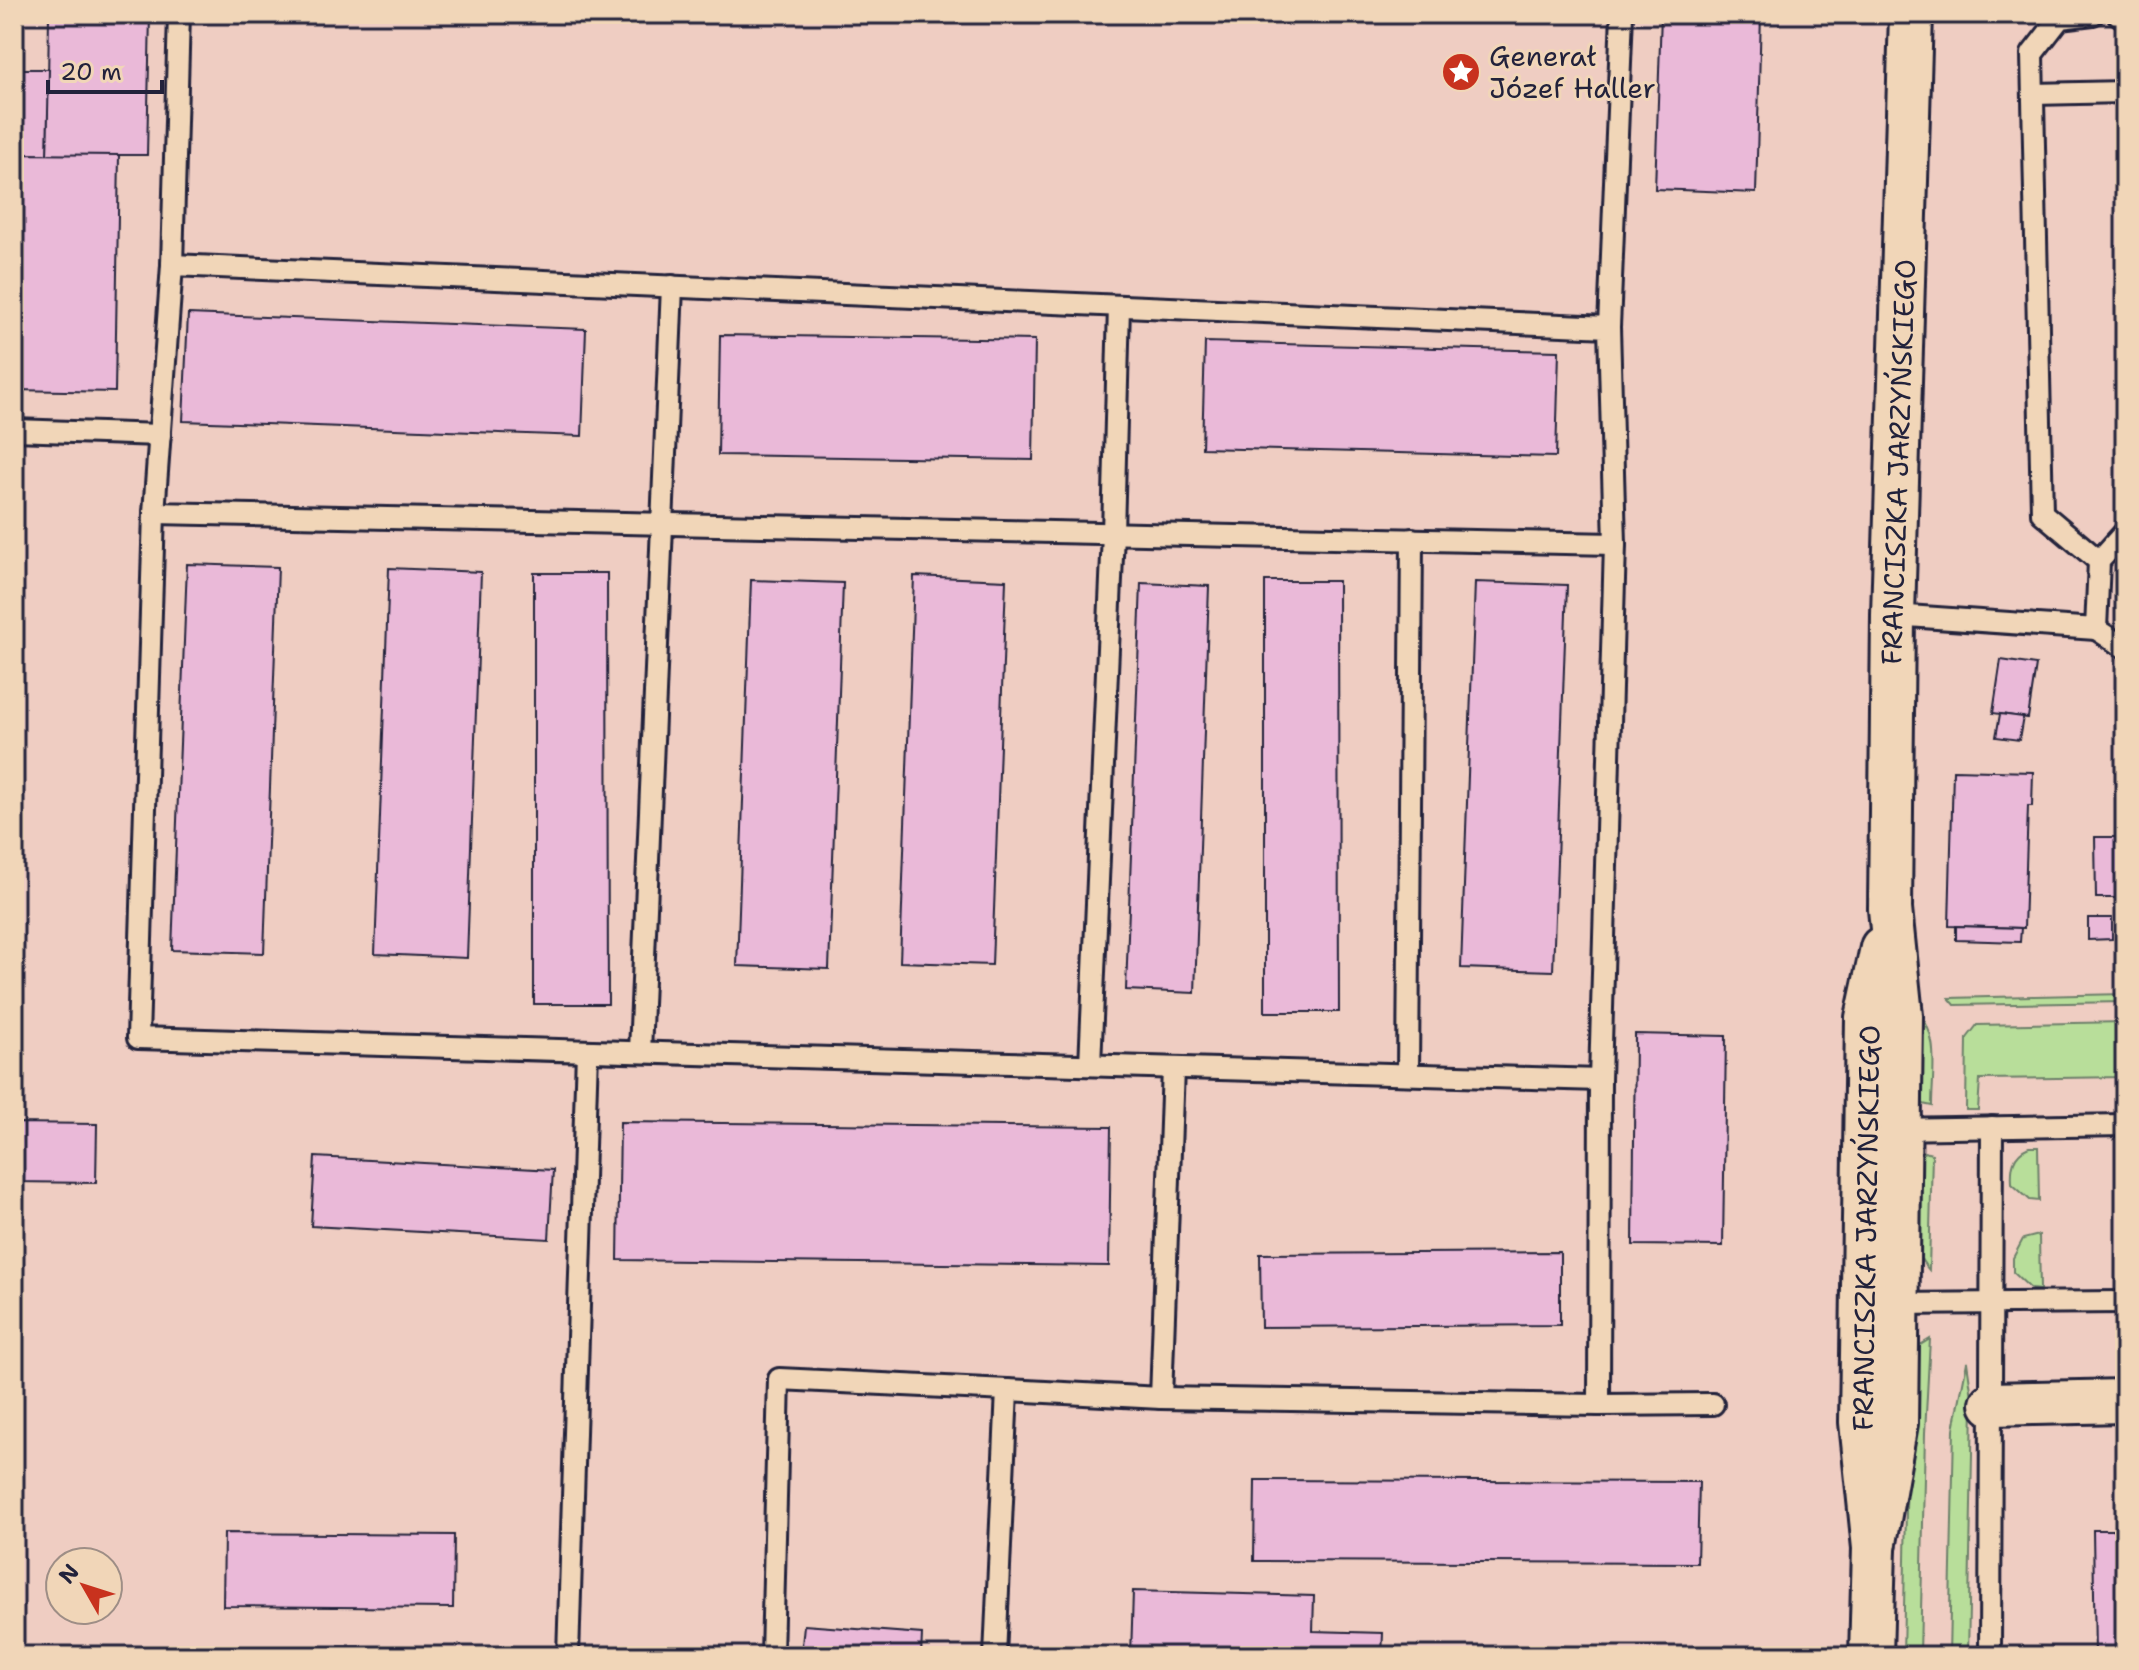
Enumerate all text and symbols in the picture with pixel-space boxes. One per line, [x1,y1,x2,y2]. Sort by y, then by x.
place label: Generał Józef Haller [1489,37,1656,107]
scale bar [48,44,162,94]
place icon: Generał Józef Haller [1440,51,1482,93]
text: 20 m [60,56,122,88]
street label: FRANCISZKA JARZYŃSKIEGO [1872,258,1924,666]
street label: FRANCISZKA JARZYŃSKIEGO [1843,1025,1889,1431]
north arrow [44,1546,124,1626]
text: N [52,1558,86,1590]

